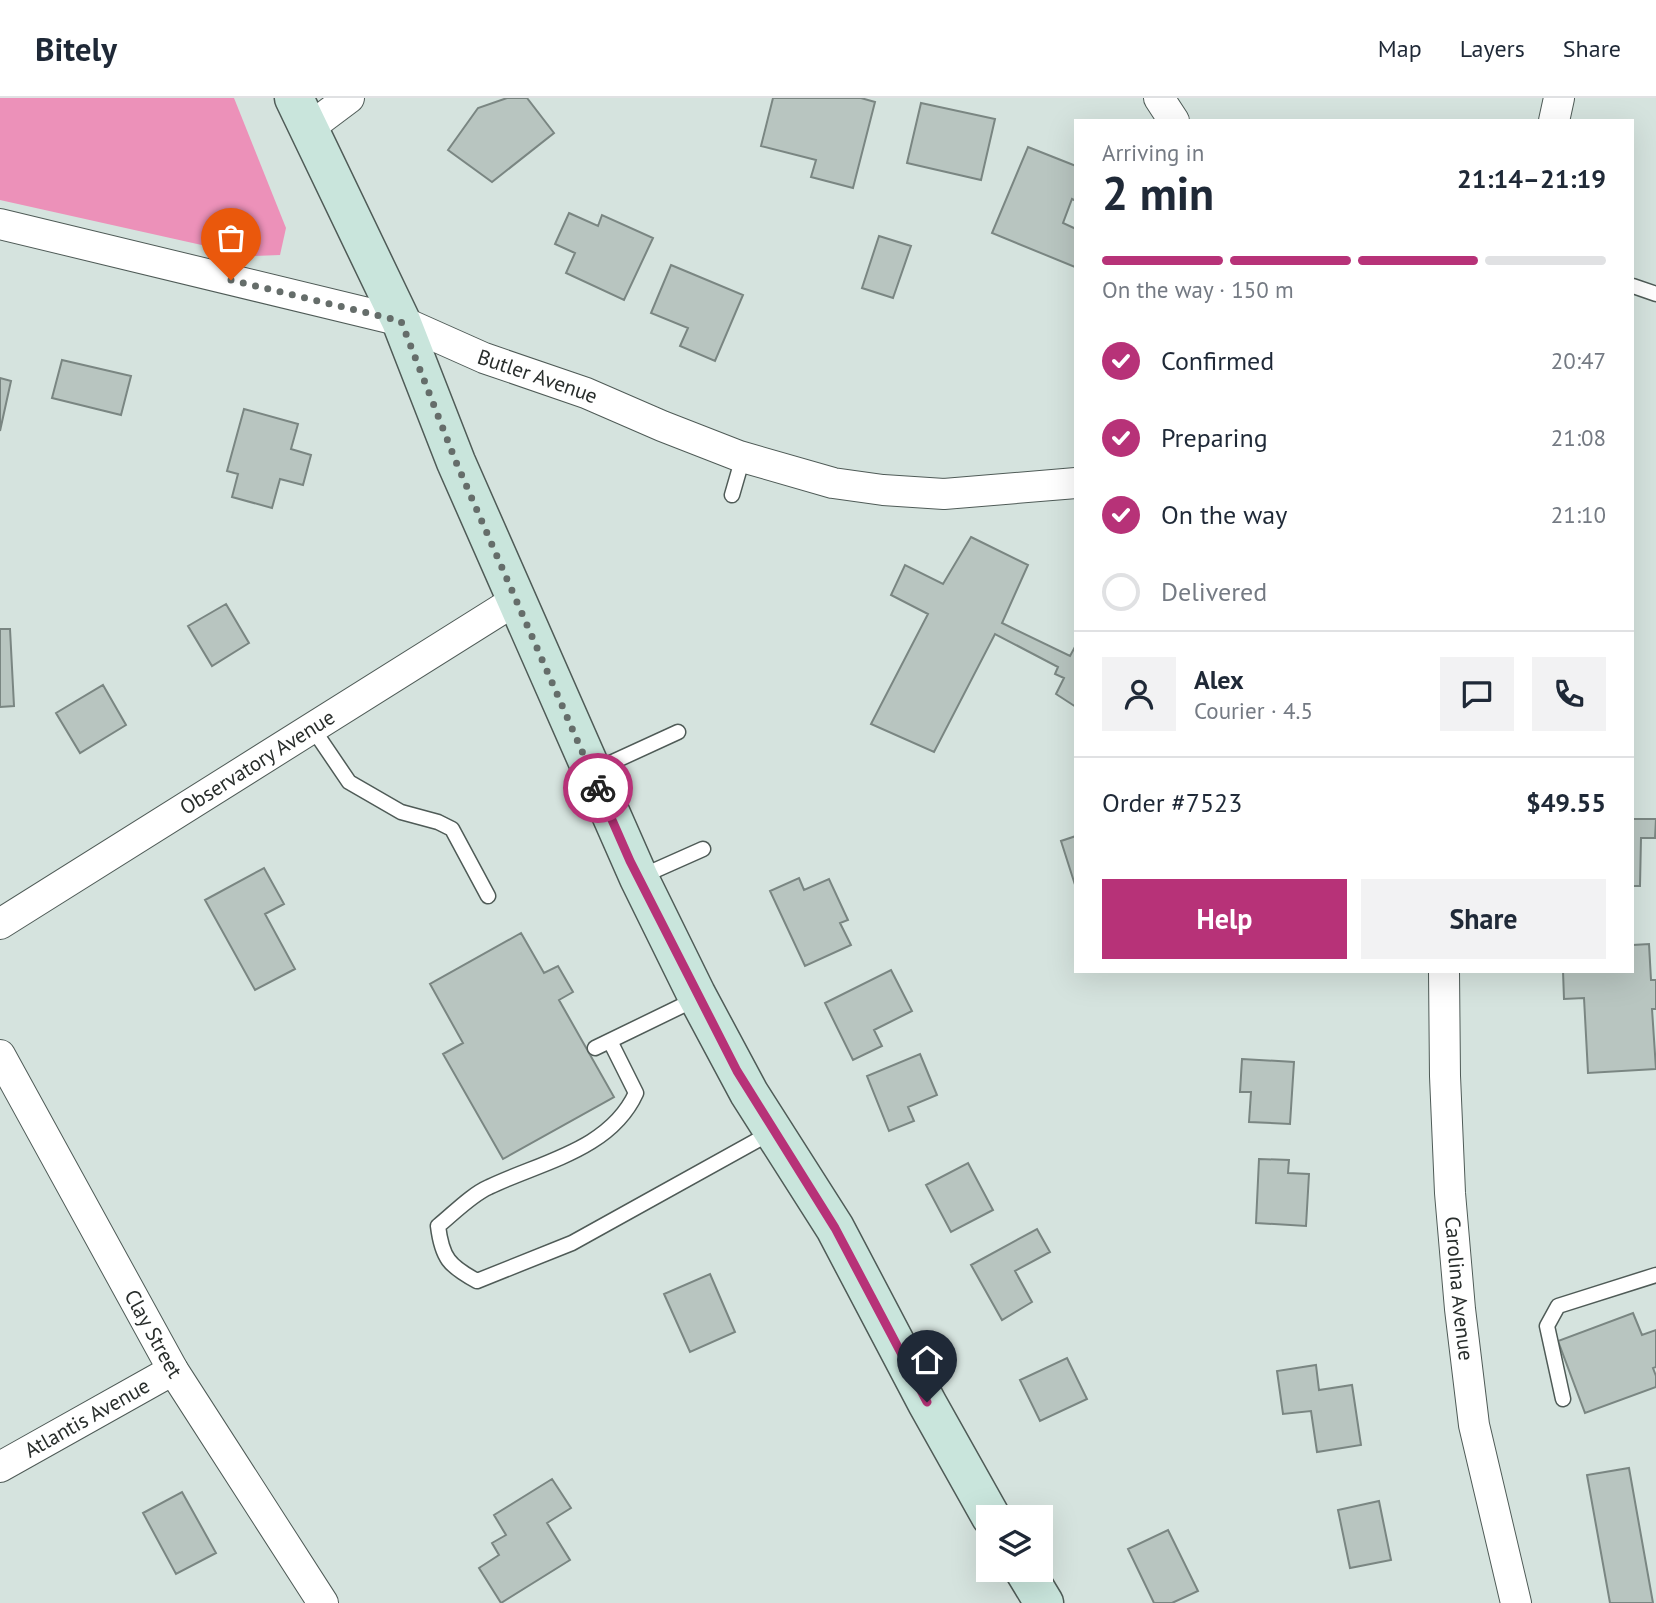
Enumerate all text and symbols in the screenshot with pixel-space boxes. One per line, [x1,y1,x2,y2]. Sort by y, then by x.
text: Bitely [35,27,117,70]
text: Map [1378,33,1422,64]
text: Layers [1460,33,1525,64]
text: Share [1563,33,1621,64]
text: Arriving in [1102,138,1204,167]
text: 21:14–21:19 [1457,162,1606,195]
text: 2 min [1102,163,1214,223]
pin [201,208,261,280]
icon: bag [212,219,250,257]
text: On the way · 150 m [1102,275,1294,304]
icon: check [1102,342,1140,380]
street label: Butler Avenue [474,343,602,409]
text: Confirmed [1161,344,1274,377]
text: 20:47 [1551,346,1606,375]
icon: check [1102,419,1140,457]
text: Preparing [1161,421,1268,454]
text: 21:08 [1551,423,1606,452]
icon: check [1102,496,1140,534]
text: On the way [1161,498,1287,531]
text: 21:10 [1551,500,1606,529]
text: Delivered [1161,575,1267,608]
button: person [1102,657,1176,731]
button: chat [1440,657,1514,731]
button: phone [1532,657,1606,731]
text: Alex [1194,663,1244,696]
text: Courier · 4.5 [1194,696,1313,725]
street label: Observatory Avenue [175,703,340,821]
courier [563,753,633,823]
icon: bike [579,769,617,807]
text: Order #7523 [1102,786,1242,819]
text: $49.55 [1526,786,1606,819]
button: Help [1102,879,1347,959]
button: Share [1361,879,1606,959]
street label: Carolina Avenue [1439,1215,1480,1362]
street label: Clay Street [118,1285,189,1383]
pin [897,1330,957,1402]
icon: home [908,1341,946,1379]
street label: Atlantis Avenue [20,1372,154,1464]
map controls [976,1505,1053,1582]
button: layers [976,1505,1053,1582]

